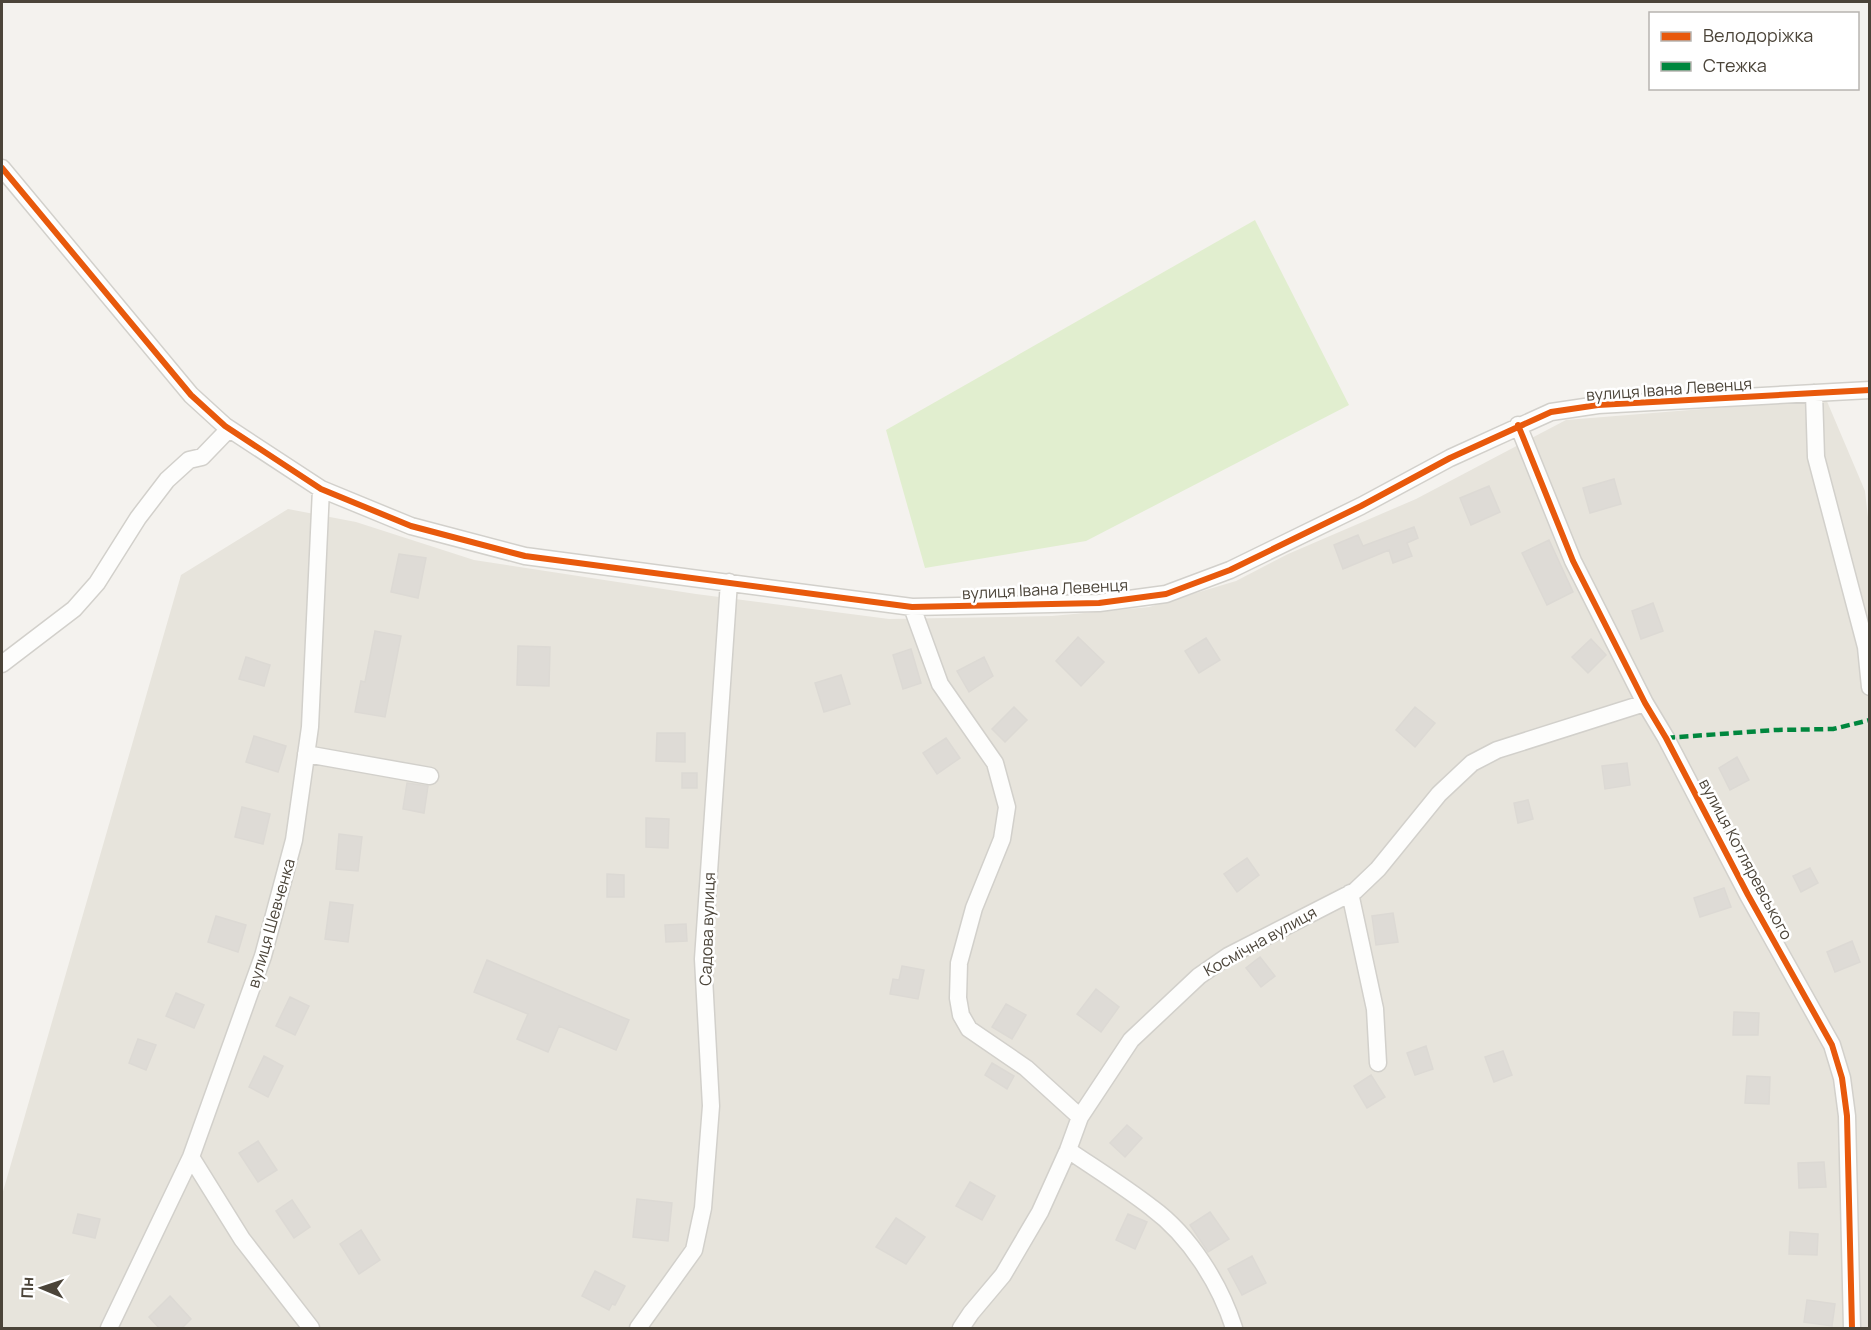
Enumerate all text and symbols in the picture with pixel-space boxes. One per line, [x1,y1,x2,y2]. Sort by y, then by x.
legend [1649,12,1859,90]
text: Велодоріжка [1703,23,1813,47]
text: Стежка [1703,53,1767,77]
street label: вулиця Івана Левенця [1585,372,1753,406]
street label: вулиця Івана Левенця [961,574,1129,604]
street label: вулиця Котляревського [1694,774,1798,944]
street label: вулиця Шевченка [242,856,300,990]
street label: Садова вулиця [694,872,720,986]
street label: Космічна вулиця [1200,901,1320,981]
north arrow [12,1258,72,1318]
text: Пн [16,1276,38,1299]

